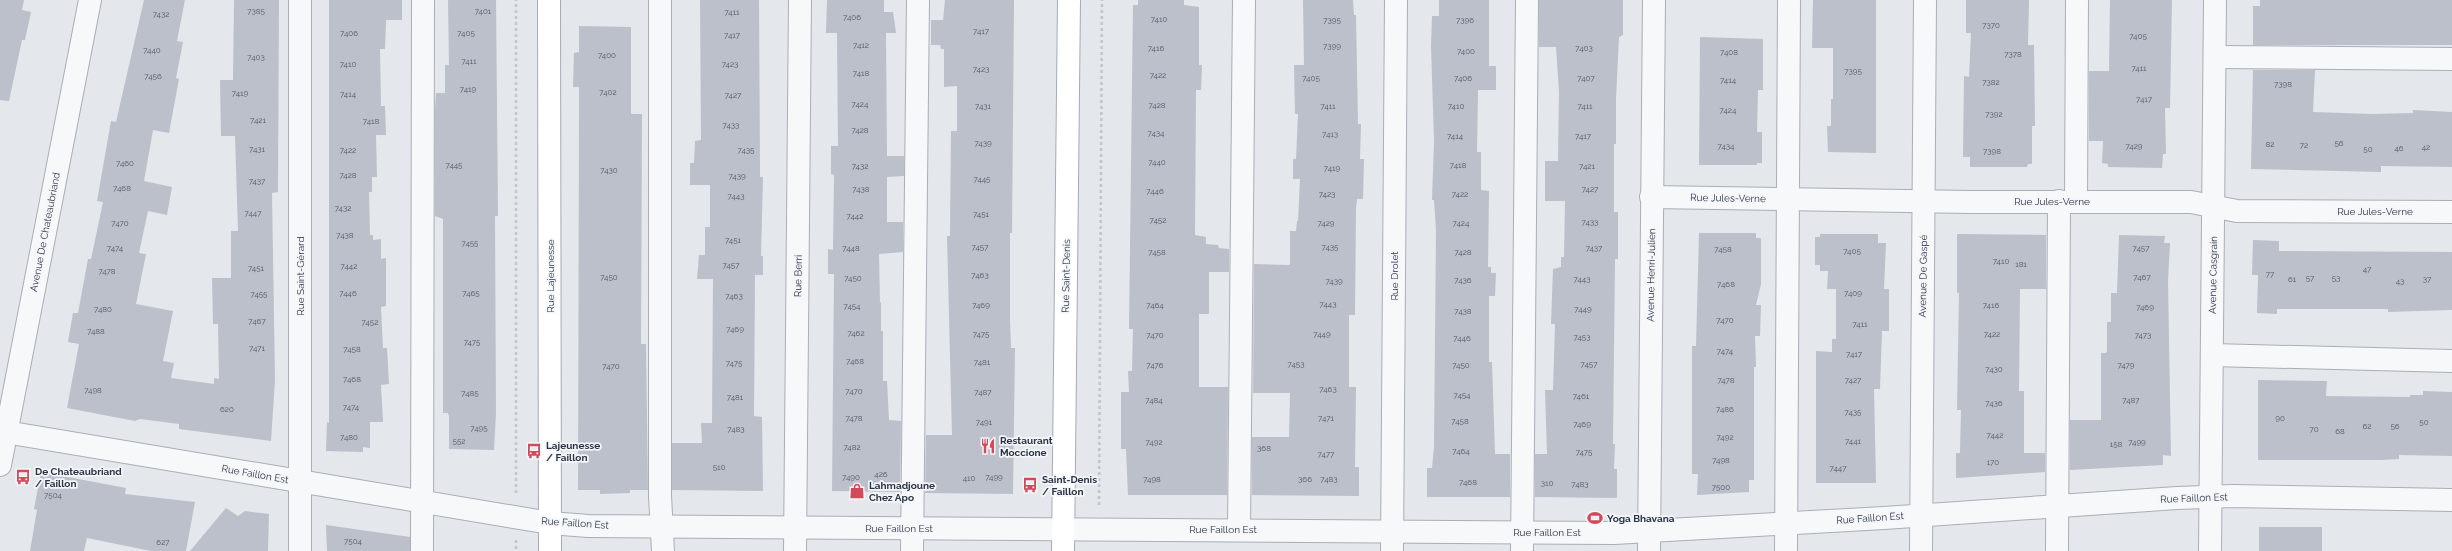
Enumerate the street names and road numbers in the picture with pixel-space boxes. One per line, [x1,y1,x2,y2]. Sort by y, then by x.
street label: Avenue De Chateaubriand [28,171,62,293]
street label: Rue Jules-Verne [1690,192,1766,204]
street label: Rue Jules-Verne [2014,196,2090,207]
street label: Rue Jules-Verne [2337,206,2413,217]
street label: Avenue Henri-Julien [1645,228,1657,322]
street label: Avenue De Gaspé [1917,234,1929,317]
street label: Rue Saint-Gérard [295,236,306,316]
street label: Avenue Casgrain [2207,236,2219,314]
street label: Rue Lajeunesse [545,239,556,313]
street label: Rue Saint-Denis [1060,239,1072,313]
street label: Rue Drolet [1389,251,1400,301]
street label: Rue Berri [792,255,804,297]
street label: Rue Faillon Est [221,463,290,485]
street label: Rue Faillon Est [2160,491,2229,505]
street label: Rue Faillon Est [1836,510,1905,526]
street label: Rue Faillon Est [541,515,610,531]
street label: Rue Faillon Est [865,523,934,534]
street label: Rue Faillon Est [1189,524,1258,535]
street label: Rue Faillon Est [1513,527,1582,538]

